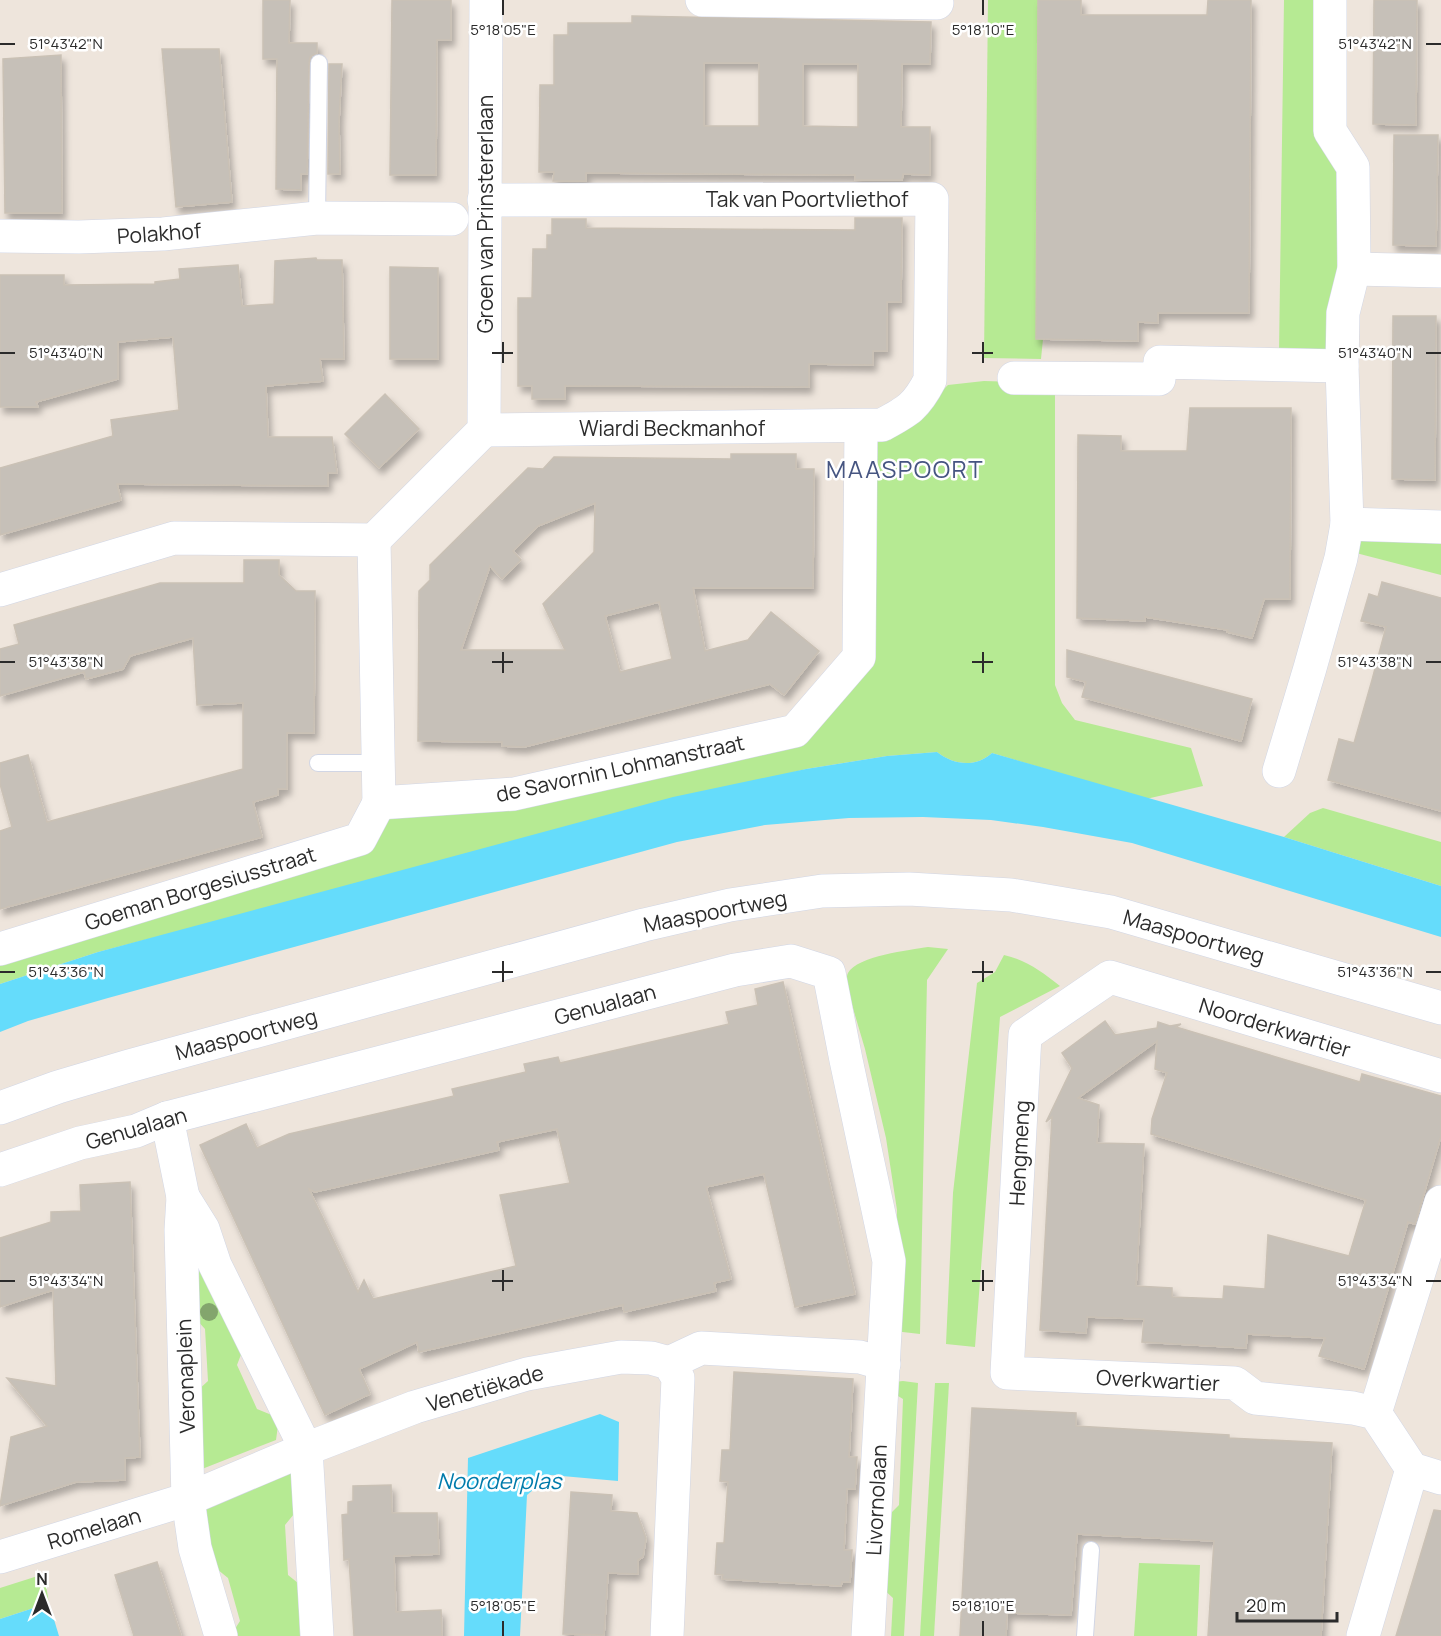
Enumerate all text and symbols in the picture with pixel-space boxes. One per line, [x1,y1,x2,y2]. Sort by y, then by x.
text: 5°18'05"E [470,19,536,40]
text: 5°18'10"E [952,19,1014,40]
text: 51°43'42"N [29,33,103,54]
text: 51°43'42"N [1338,33,1412,54]
street label: Groen van Prinstererlaan [471,95,499,333]
street label: Tak van Poortvliethof [706,185,909,213]
street label: Polakhof [116,216,203,250]
text: 51°43'40"N [29,342,103,363]
text: 51°43'40"N [1338,342,1412,363]
street label: Wiardi Beckmanhof [579,414,766,442]
district label: MAASPOORT [826,452,984,485]
text: 51°43'38"N [29,651,103,672]
text: 51°43'38"N [1338,651,1412,672]
street label: de Savornin Lohmanstraat [493,728,747,808]
street label: Goeman Borgesiusstraat [81,839,319,937]
street label: Maaspoortweg [641,883,789,939]
street label: Maaspoortweg [1120,902,1268,970]
text: 51°43'36"N [28,961,104,982]
text: 51°43'36"N [1337,961,1413,982]
street label: Genualaan [551,977,659,1031]
street label: Noorderkwartier [1196,991,1355,1063]
street label: Maaspoortweg [172,1002,320,1066]
street label: Hengmeng [1002,1099,1036,1207]
street label: Genualaan [82,1100,190,1156]
text: 51°43'34"N [29,1270,103,1291]
text: 51°43'34"N [1338,1270,1412,1291]
street label: Veronaplein [169,1318,201,1434]
street label: Venetiëkade [423,1358,547,1418]
street label: Overkwartier [1096,1363,1221,1397]
street label: Livornolaan [859,1444,893,1556]
water label: Noorderplas [437,1466,563,1496]
street label: Romelaan [44,1501,144,1555]
north arrow [12,1564,72,1624]
text: N [36,1568,48,1590]
scale bar [1237,1585,1338,1623]
text: 20 m [1246,1593,1286,1617]
text: 5°18'05"E [470,1595,536,1616]
text: 5°18'10"E [952,1595,1014,1616]

